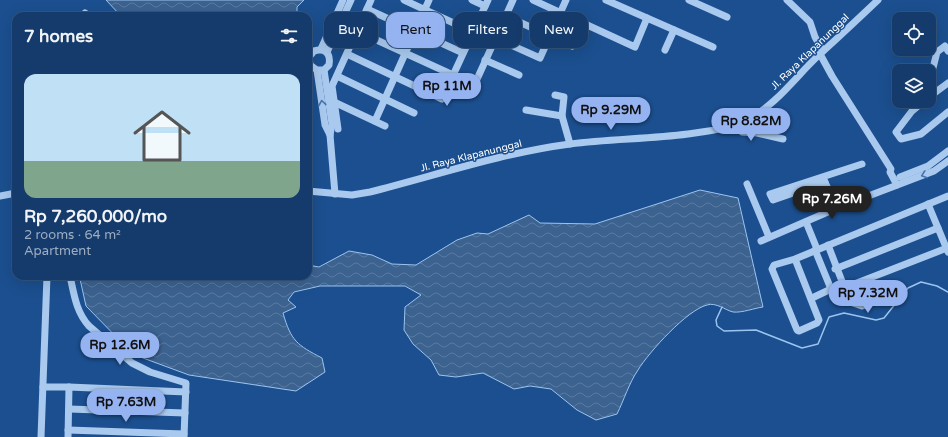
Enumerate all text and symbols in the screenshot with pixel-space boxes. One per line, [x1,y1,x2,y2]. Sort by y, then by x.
street label: Jl. Raya Klapanunggal [768,11,852,93]
chip: Buy [324,12,378,48]
chip: Rent [386,12,445,48]
chip: Filters [453,12,522,48]
chip: New [530,12,588,48]
map controls [892,12,936,108]
button: locate [892,12,936,56]
icon: filters [278,25,300,47]
text: 7 homes [24,26,93,47]
button: layers [892,64,936,108]
pin: Rp 11M [414,73,480,107]
text: Rp 11M [422,78,472,94]
pin: Rp 9.29M [570,97,652,131]
icon: home [126,100,198,172]
one-way arrow [318,100,327,106]
text: Rp 9.29M [580,102,642,118]
pin: Rp 8.82M [710,108,792,142]
text: Rp 8.82M [720,113,782,129]
street label: Jl. Raya Klapanunggal [419,138,523,174]
one-way arrow [920,170,927,179]
pin: Rp 7.26M [791,186,873,220]
text: Rp 7.26M [802,191,862,207]
text: Rp 7,260,000/mo [24,206,167,227]
text: 2 rooms · 64 m² [24,227,121,243]
text: Apartment [24,243,91,259]
pin: Rp 7.32M [827,280,909,314]
text: Rp 7.32M [838,285,898,301]
pin: Rp 12.6M [79,332,161,366]
text: Rp 12.6M [89,337,151,353]
pin: Rp 7.63M [85,389,167,423]
text: Rp 7.63M [96,394,156,410]

